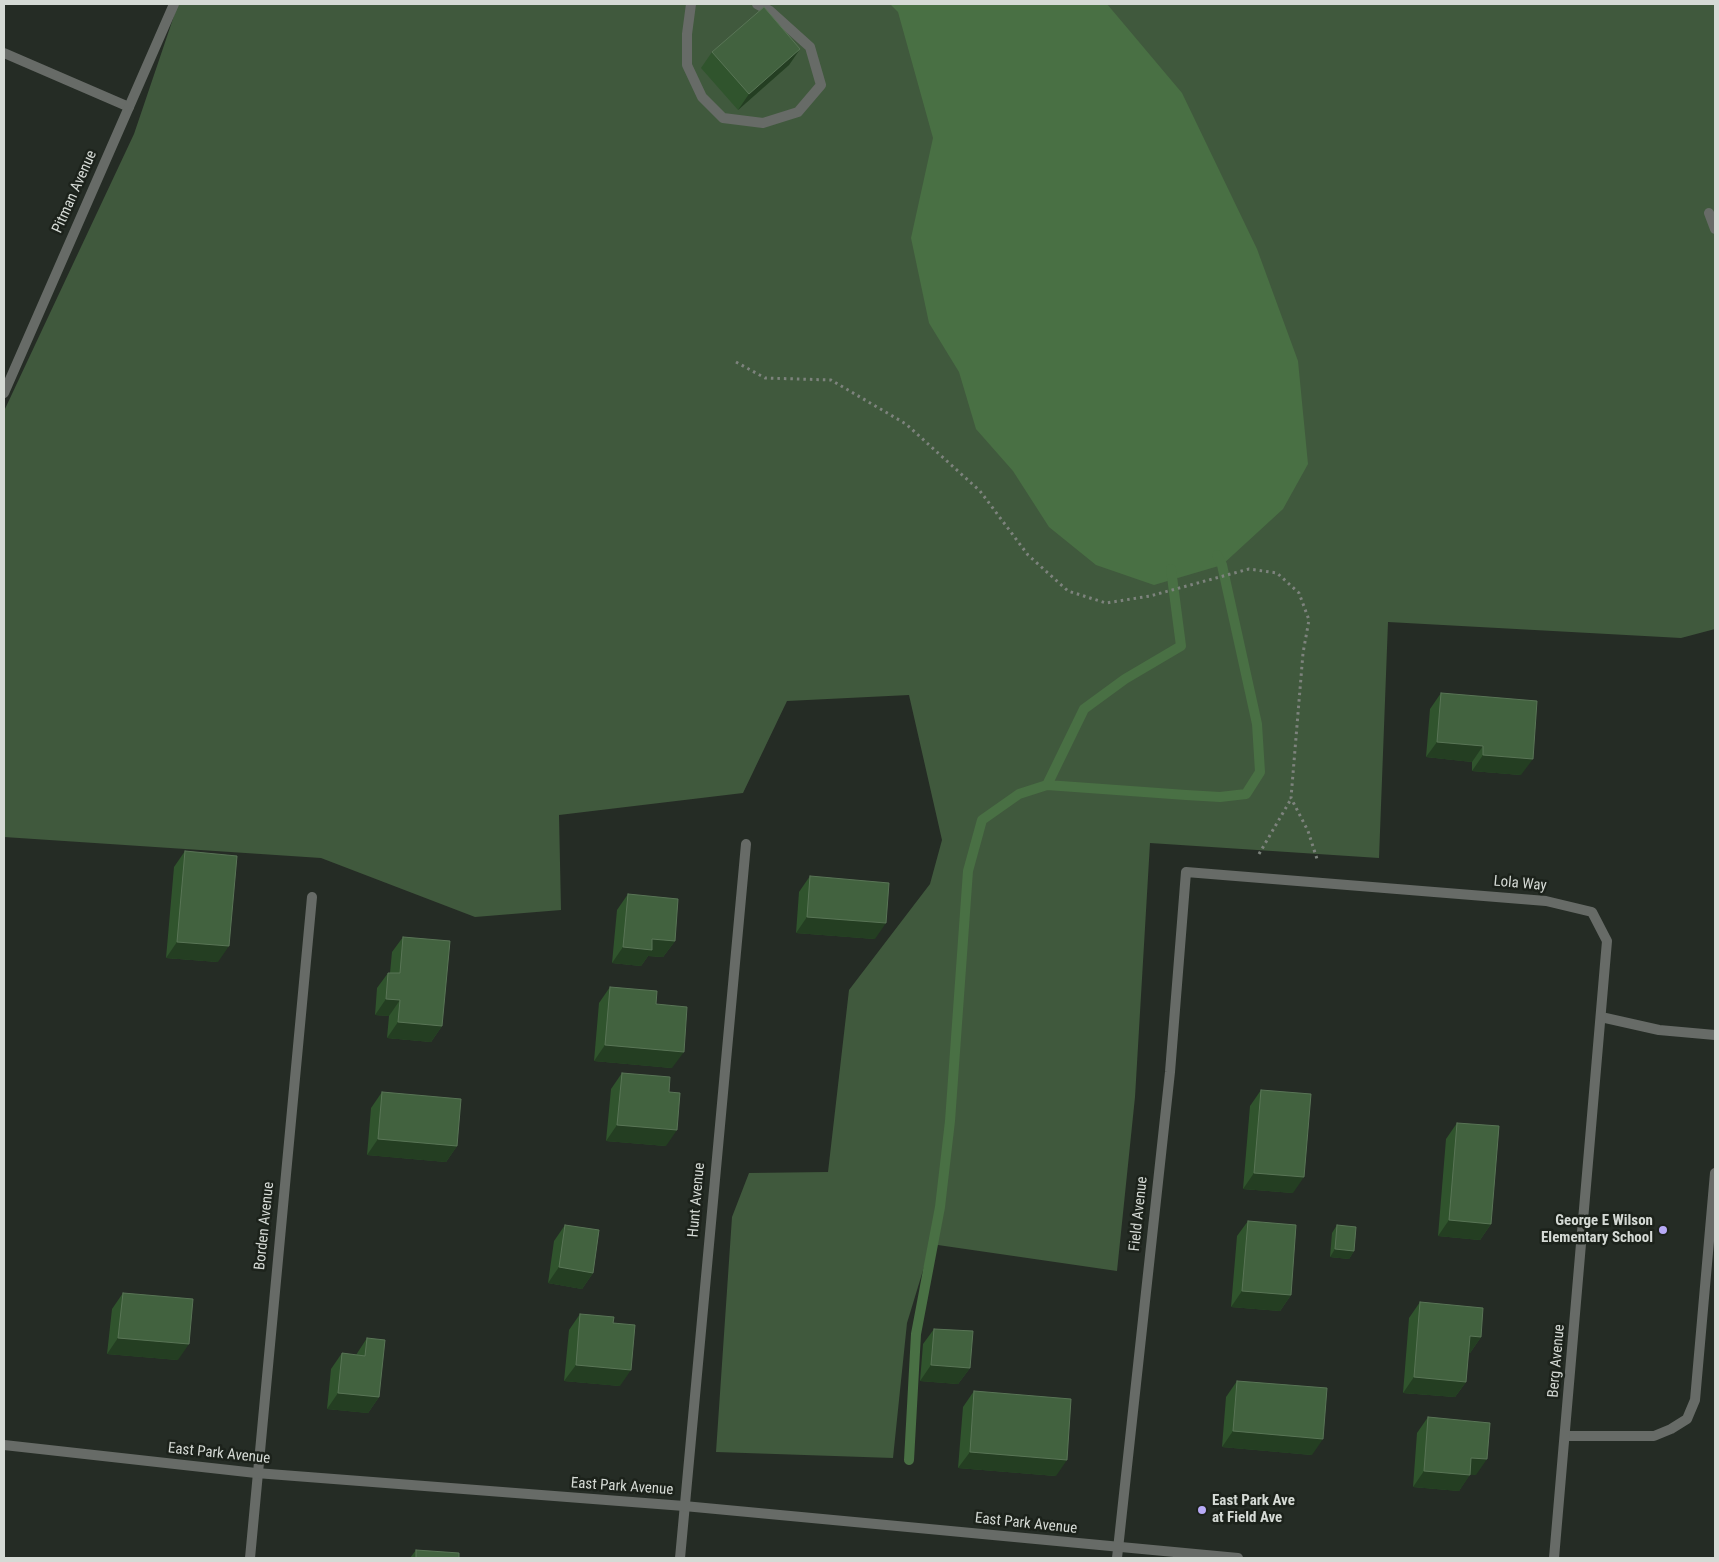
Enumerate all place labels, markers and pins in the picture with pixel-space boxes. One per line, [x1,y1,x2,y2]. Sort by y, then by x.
place label: George E Wilson Elementary School [1541,1212,1653,1247]
marker: George E Wilson Elementary School [1657,1224,1669,1236]
place label: East Park Ave at Field Ave [1212,1492,1295,1527]
marker: East Park Ave at Field Ave [1196,1504,1208,1516]

